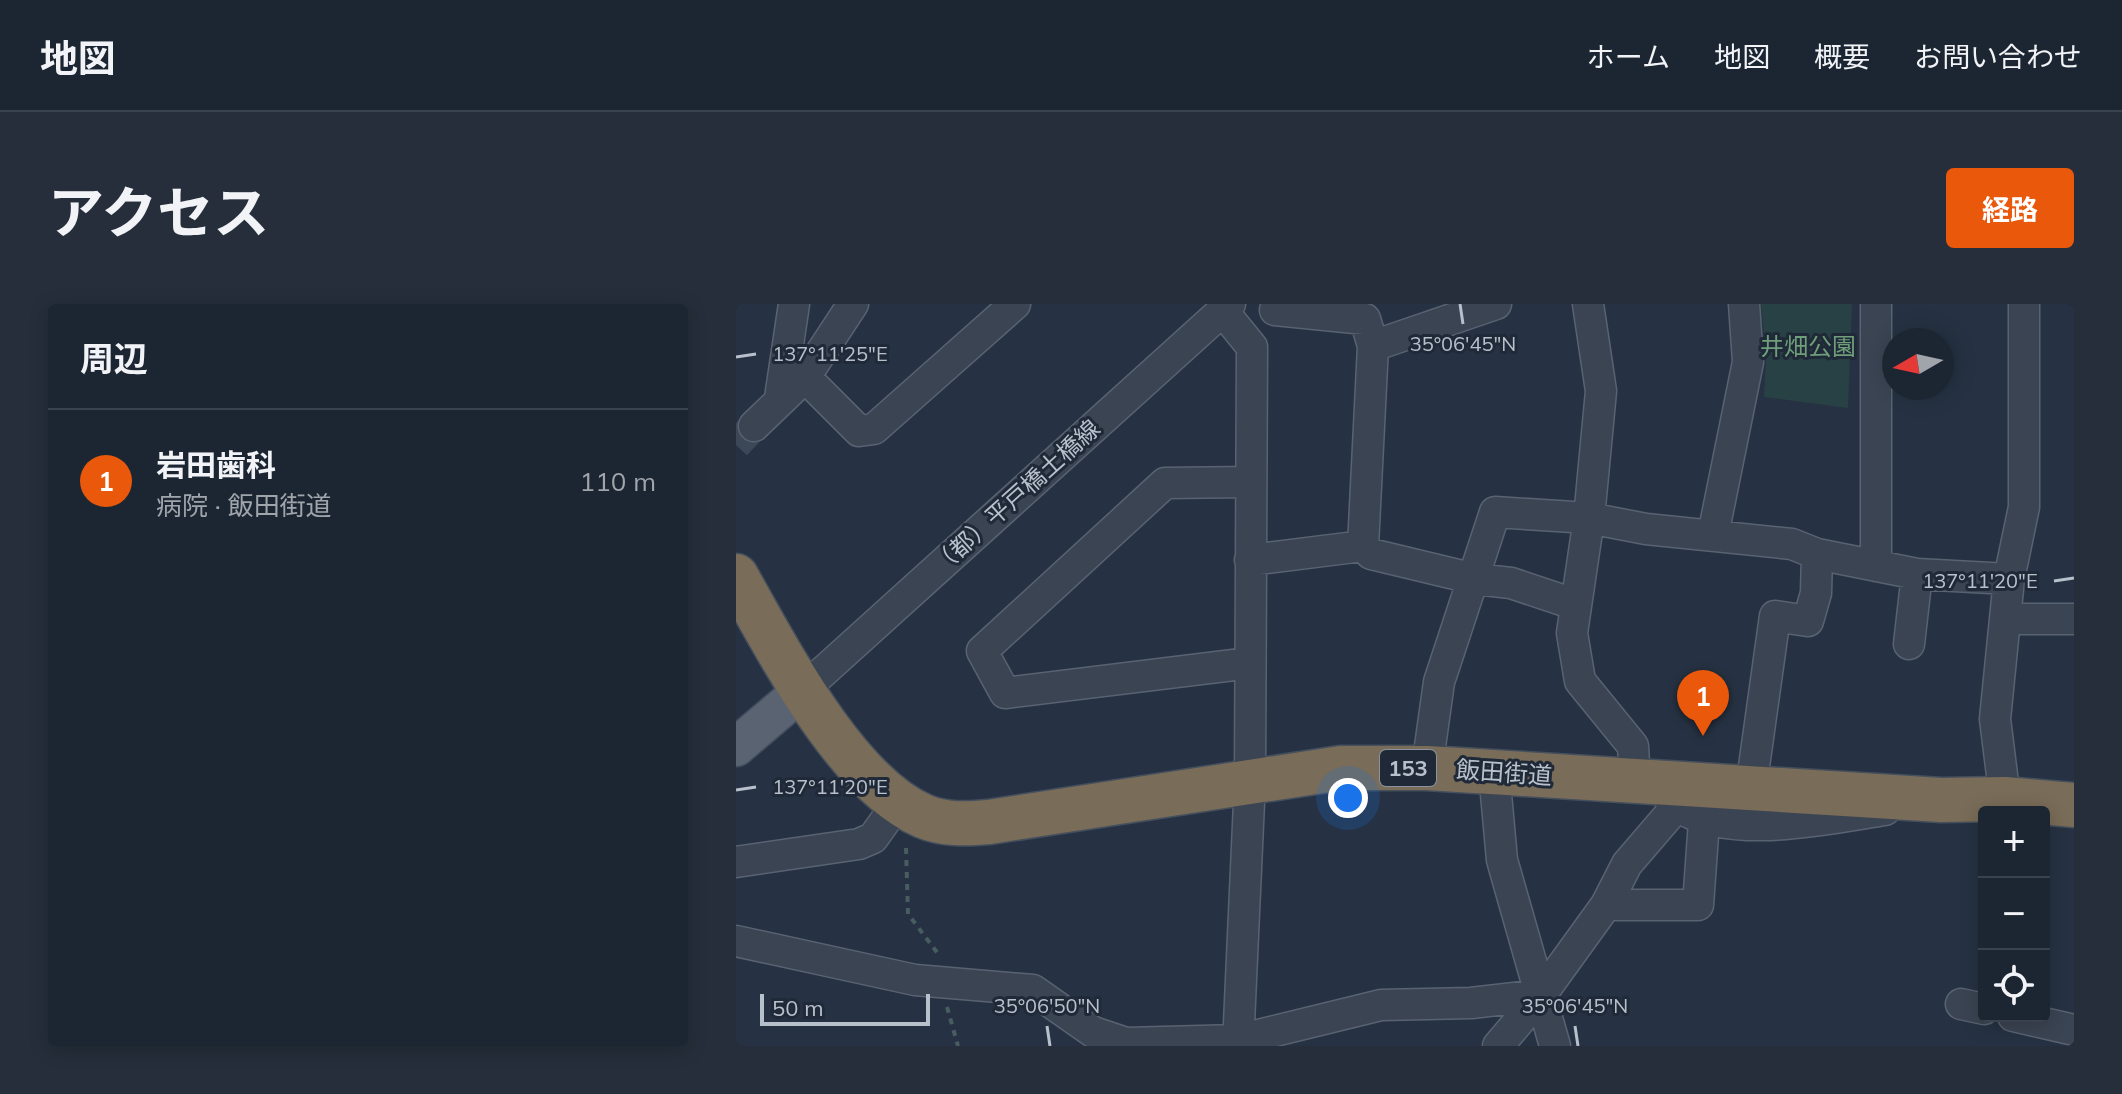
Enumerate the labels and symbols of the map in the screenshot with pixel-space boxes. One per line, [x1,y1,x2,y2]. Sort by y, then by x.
north arrow [1882,328,1954,400]
text: 35°06'45"N [1410,331,1516,356]
park label: 井畑公園 [1760,331,1856,361]
text: 137°11'25"E [772,341,888,366]
street label: （都）平戸橋土橋線 [925,413,1106,580]
text: 137°11'20"E [1922,568,2038,593]
pin: 1 [1677,670,1729,736]
road number: 153 [1380,750,1436,786]
street label: 飯田街道 [1455,754,1553,790]
text: 137°11'20"E [772,774,888,799]
your location [1328,778,1368,818]
scale bar [760,990,930,1026]
text: 35°06'50"N [994,993,1100,1018]
text: 35°06'45"N [1522,993,1628,1018]

